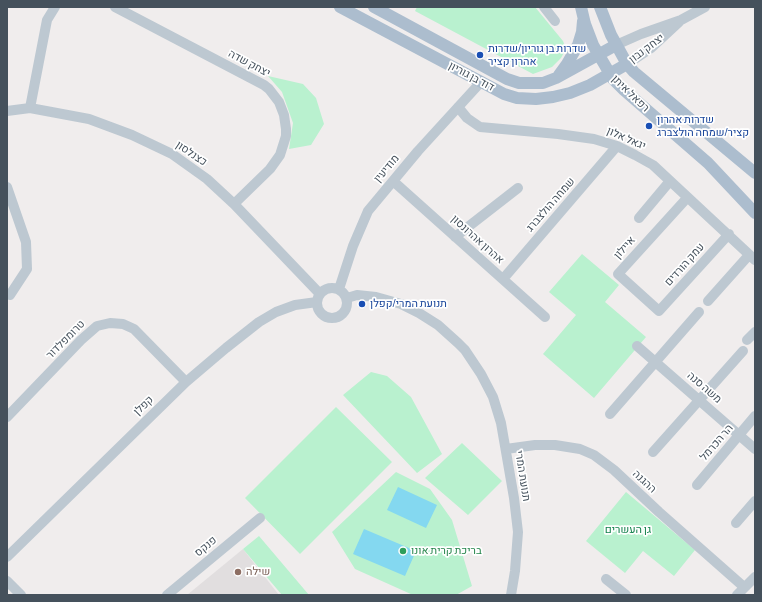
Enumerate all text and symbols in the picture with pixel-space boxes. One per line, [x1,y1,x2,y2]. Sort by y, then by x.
street label: יצחק נבון [627,31,667,67]
place label: שדרות בן גוריון/שדרות אהרון קציר [488,42,586,68]
street label: יצחק שדה [226,47,272,81]
marker: שדרות בן גוריון/שדרות אהרון קציר [475,50,485,60]
street label: דוד בן גוריון [446,59,496,95]
street label: רפאל איתן [608,73,652,115]
place label: שדרות אהרון קציר/שמחה הולצברג [657,113,749,139]
marker: שדרות אהרון קציר/שמחה הולצברג [644,121,654,131]
street label: יגאל אלון [605,125,647,153]
street label: כצנלסון [173,139,209,169]
street label: מודיעין [372,152,402,186]
street label: שמחה הולצברג [524,175,578,235]
street label: אהרון אהרונסון [448,213,506,267]
street label: איילון [611,234,639,262]
street label: עמק הורדים [662,241,708,289]
place label: תנועת המרי/קפלן [370,297,447,311]
marker: תנועת המרי/קפלן [357,299,367,309]
street label: טרומפלדור [44,318,88,362]
street label: משה סנה [684,369,724,407]
street label: קפלן [131,393,157,419]
street label: הר הכרמל [698,422,736,464]
street label: תנועת המרי [511,450,533,502]
street label: ההגנה [629,468,659,496]
park label: גן העשרים [605,523,651,537]
street label: פנקס [192,534,220,560]
place label: בריכת קרית אונו [411,544,482,558]
marker: בריכת קרית אונו [398,546,408,556]
place label: שילה [246,565,270,579]
marker: שילה [233,567,243,577]

